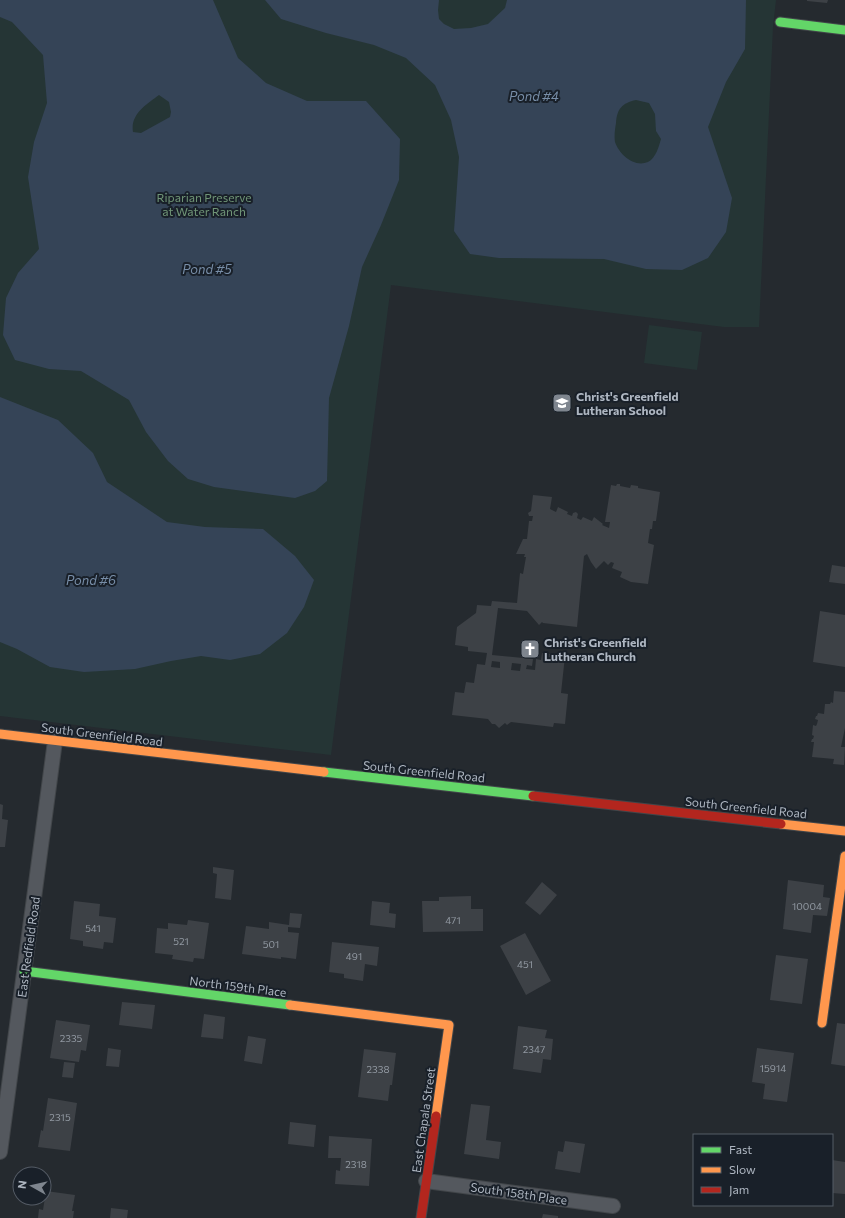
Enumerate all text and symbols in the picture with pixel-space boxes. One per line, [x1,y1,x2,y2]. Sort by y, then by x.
water label: Pond #4 [509,88,559,104]
park label: Riparian Preserve at Water Ranch [156,190,252,218]
water label: Pond #5 [182,261,232,277]
place label: Christ's Greenfield Lutheran School [576,389,679,417]
school or university icon: Christ's Greenfield Lutheran School [551,392,573,414]
water label: Pond #6 [66,572,116,588]
place label: Christ's Greenfield Lutheran Church [544,635,647,663]
church icon: Christ's Greenfield Lutheran Church [519,638,541,660]
street label: South Greenfield Road [40,720,164,748]
street label: South Greenfield Road [362,758,486,784]
street label: South Greenfield Road [684,794,808,820]
street label: East Redfield Road [14,896,42,998]
house number: 10004 [792,900,822,912]
house number: 471 [445,914,461,926]
house number: 541 [85,922,101,934]
house number: 521 [173,935,189,947]
house number: 501 [263,938,279,950]
house number: 491 [346,950,362,962]
house number: 451 [517,958,533,970]
street label: North 159th Place [189,973,287,999]
house number: 2335 [60,1032,83,1044]
house number: 2347 [523,1043,545,1055]
house number: 15914 [760,1062,786,1074]
house number: 2338 [367,1063,390,1075]
street label: East Chapala Street [409,1066,437,1174]
house number: 2315 [49,1111,71,1123]
legend [693,1134,833,1206]
text: Fast [729,1142,752,1156]
house number: 2318 [345,1158,367,1170]
text: Slow [729,1162,756,1176]
north arrow [12,1166,52,1206]
street label: South 158th Place [470,1179,568,1207]
text: N [15,1180,29,1190]
text: Jam [729,1182,749,1197]

